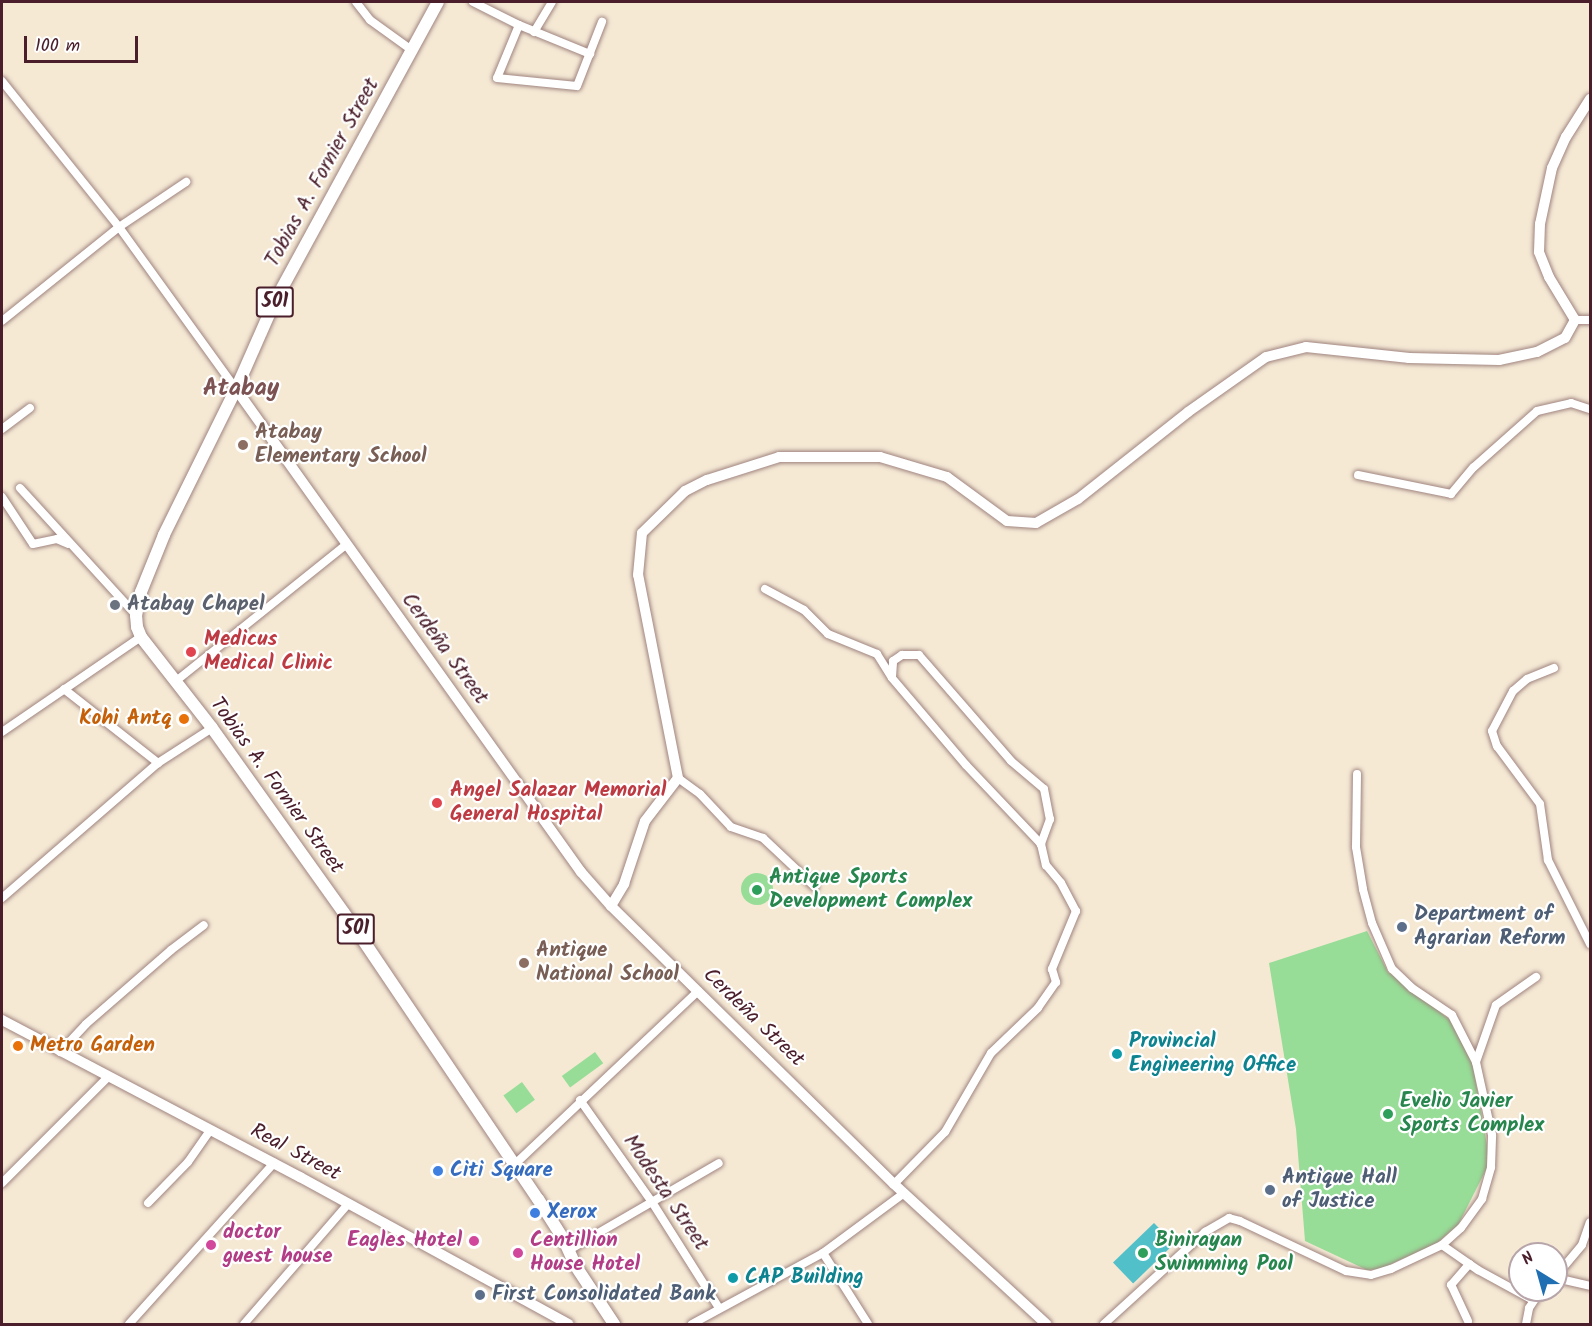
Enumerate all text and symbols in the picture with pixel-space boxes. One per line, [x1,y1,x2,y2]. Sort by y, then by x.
scale bar [27,24,141,62]
text: 100 m [35,32,80,61]
street label: Tobias A. Fornier Street [261,74,385,272]
road number: 501 [256,285,294,319]
district label: Atabay [203,375,279,403]
place label: Atabay Elementary School [255,420,427,470]
marker: Atabay Elementary School [236,438,250,452]
street label: Cerdeña Street [395,588,493,710]
place label: Atabay Chapel [127,592,265,618]
marker: Atabay Chapel [108,598,122,612]
place label: Medicus Medical Clinic [204,627,333,677]
marker: Medicus Medical Clinic [182,643,200,661]
street label: Tobias A. Fornier Street [204,693,348,879]
place label: Kohi Antq [79,706,172,732]
marker: Kohi Antq [177,712,191,726]
place label: Angel Salazar Memorial General Hospital [450,778,666,828]
marker: Angel Salazar Memorial General Hospital [428,794,446,812]
place label: Antique Sports Development Complex [769,865,972,915]
marker: Antique Sports Development Complex [750,883,764,897]
place label: Department of Agrarian Reform [1414,902,1566,952]
road number: 501 [336,912,376,946]
marker: Department of Agrarian Reform [1395,920,1409,934]
place label: Antique National School [536,938,679,988]
marker: Antique National School [517,956,531,970]
street label: Cerdeña Street [697,963,809,1073]
place label: Provincial Engineering Office [1129,1029,1296,1079]
place label: Metro Garden [30,1033,155,1059]
marker: Metro Garden [11,1039,25,1053]
marker: Provincial Engineering Office [1110,1047,1124,1061]
place label: Evelio Javier Sports Complex [1400,1089,1544,1139]
marker: Evelio Javier Sports Complex [1381,1107,1395,1121]
street label: Real Street [246,1119,344,1187]
street label: Modesta Street [617,1130,713,1256]
place label: Citi Square [450,1158,553,1184]
marker: Citi Square [431,1164,445,1178]
place label: Antique Hall of Justice [1282,1165,1397,1215]
marker: Antique Hall of Justice [1263,1183,1277,1197]
place label: Xerox [547,1200,597,1226]
marker: Xerox [528,1206,542,1220]
place label: doctor guest house [223,1220,333,1270]
place label: Eagles Hotel [347,1228,462,1254]
place label: Centillion House Hotel [530,1228,640,1278]
place label: Binirayan Swimming Pool [1155,1228,1293,1278]
marker: Eagles Hotel [467,1234,481,1248]
marker: doctor guest house [204,1238,218,1252]
north arrow [1508,1242,1568,1302]
marker: Centillion House Hotel [511,1246,525,1260]
marker: Binirayan Swimming Pool [1136,1246,1150,1260]
text: N [1517,1246,1540,1272]
place label: CAP Building [745,1265,864,1291]
marker: CAP Building [726,1271,740,1285]
place label: First Consolidated Bank [492,1282,715,1308]
marker: First Consolidated Bank [473,1288,487,1302]

